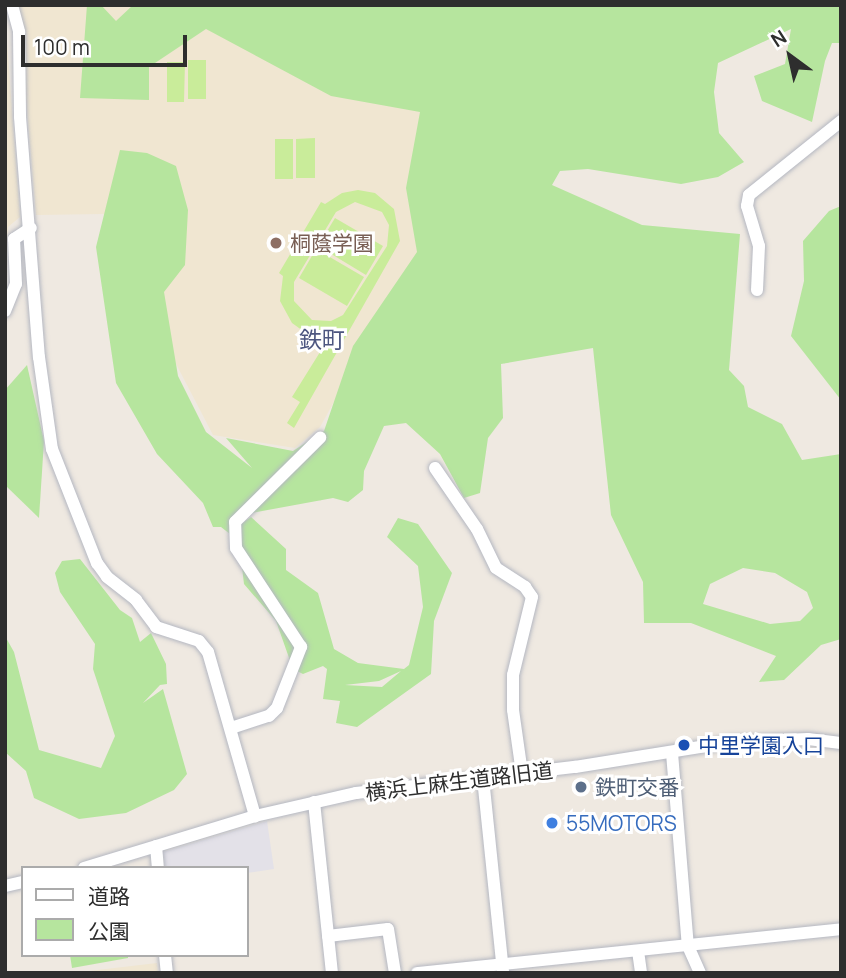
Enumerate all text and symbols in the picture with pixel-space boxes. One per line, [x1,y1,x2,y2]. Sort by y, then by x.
scale bar [24,21,191,65]
north arrow [755,21,825,91]
text: N [766,24,791,53]
text: 100 m [34,33,90,61]
place label: 桐蔭学園 [290,230,374,256]
marker: 桐蔭学園 [268,235,284,251]
district label: 鉄町 [299,325,345,353]
place label: 中里学園入口 [698,732,824,758]
marker: 中里学園入口 [676,737,692,753]
street label: 横浜上麻生道路旧道 [364,757,554,805]
place label: 鉄町交番 [595,774,679,800]
marker: 鉄町交番 [573,779,589,795]
place label: 55MOTORS [566,810,677,836]
marker: 55MOTORS [544,815,560,831]
legend [21,866,248,957]
text: 道路 [88,882,130,910]
text: 公園 [88,917,130,945]

